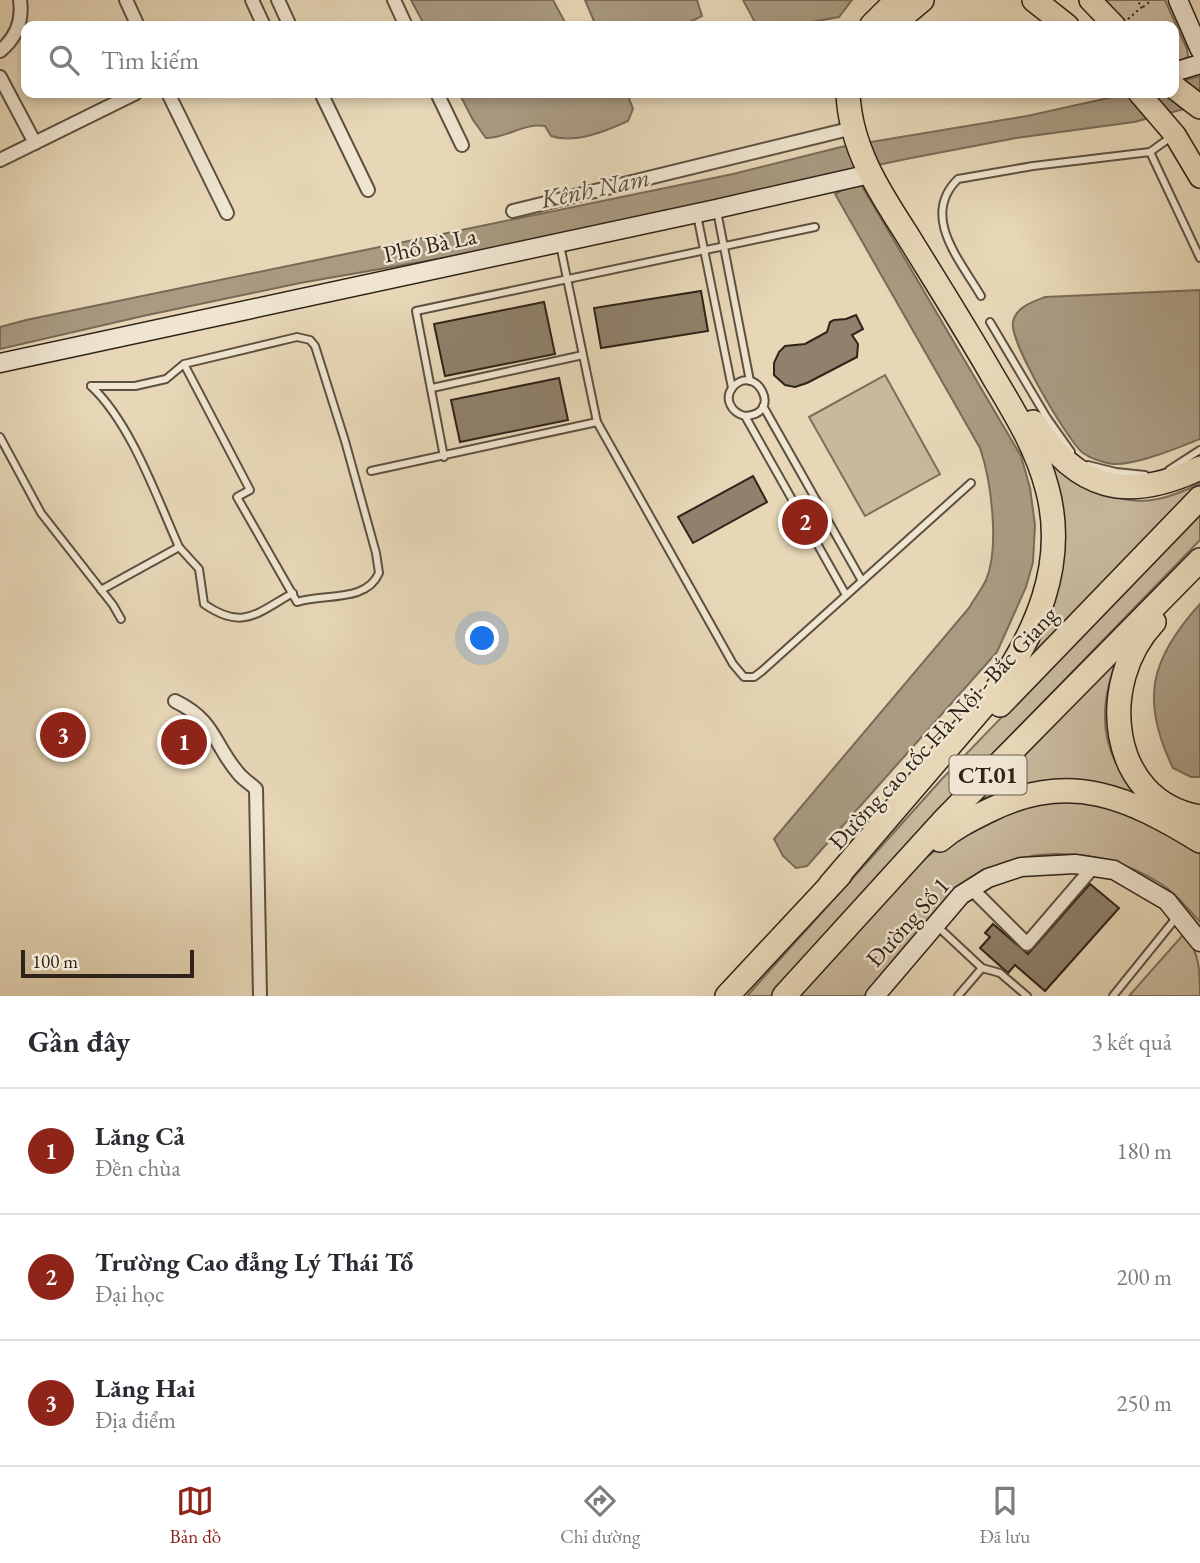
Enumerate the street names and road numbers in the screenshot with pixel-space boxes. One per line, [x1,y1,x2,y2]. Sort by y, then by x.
street label: Phố Bà La [381,219,480,269]
street label: Đường cao tốc Hà Nội - Bắc Giang [821,599,1064,856]
road number: CT.01 [950,755,1026,794]
street label: Đường Số 1 [859,870,956,973]

